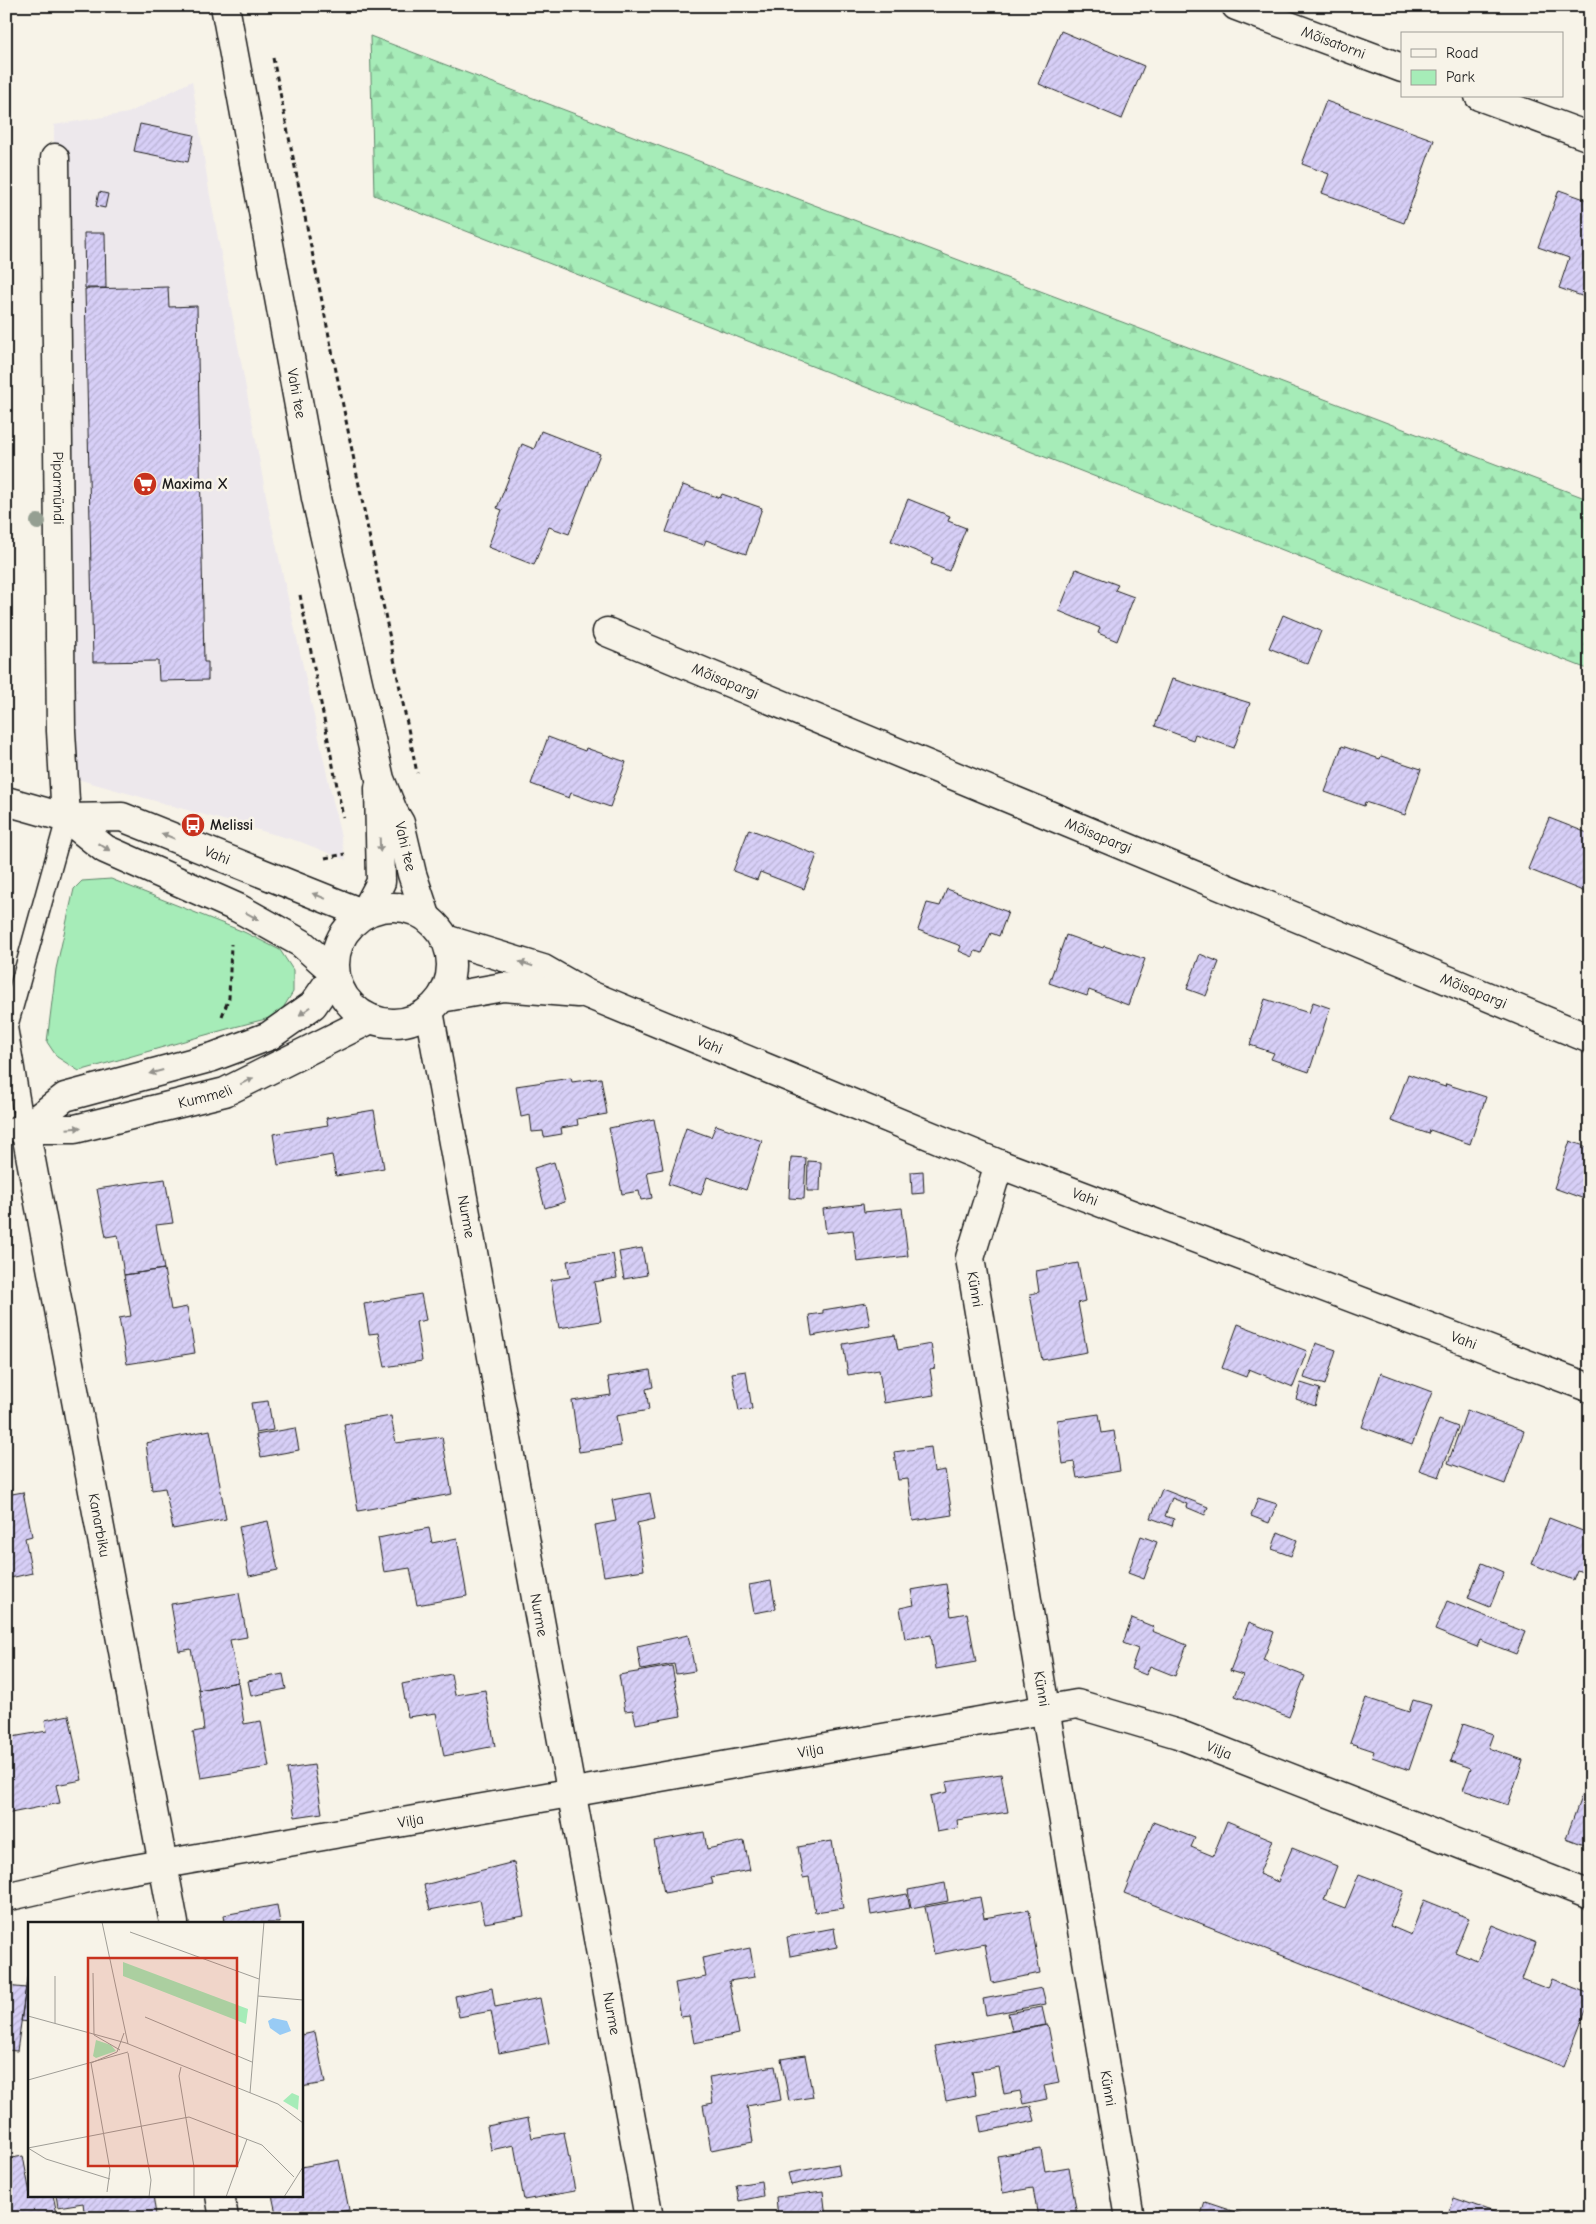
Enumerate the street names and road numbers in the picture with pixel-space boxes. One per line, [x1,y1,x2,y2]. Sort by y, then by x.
street label: Mõisatorni [1299,22,1368,63]
street label: Vahi tee [283,367,310,420]
street label: Piparmündi [49,451,68,525]
street label: Mõisapargi [689,659,761,703]
street label: Mõisapargi [1063,814,1135,857]
street label: Vahi tee [391,820,420,873]
street label: Vahi [202,842,233,868]
street label: Mõisapargi [1438,969,1510,1013]
street label: Vahi [694,1031,726,1058]
street label: Kummeli [176,1081,235,1112]
street label: Vahi [1070,1184,1101,1210]
street label: Nurme [454,1194,479,1240]
street label: Künni [963,1270,987,1308]
street label: Vahi [1448,1327,1479,1353]
street label: Kanarbiku [85,1492,114,1558]
street label: Nurme [526,1592,552,1639]
street label: Künni [1030,1669,1054,1708]
street label: Vilja [1204,1737,1235,1763]
street label: Vilja [796,1740,825,1762]
street label: Vilja [396,1810,425,1832]
street label: Nurme [599,1991,625,2037]
street label: Künni [1097,2069,1120,2107]

